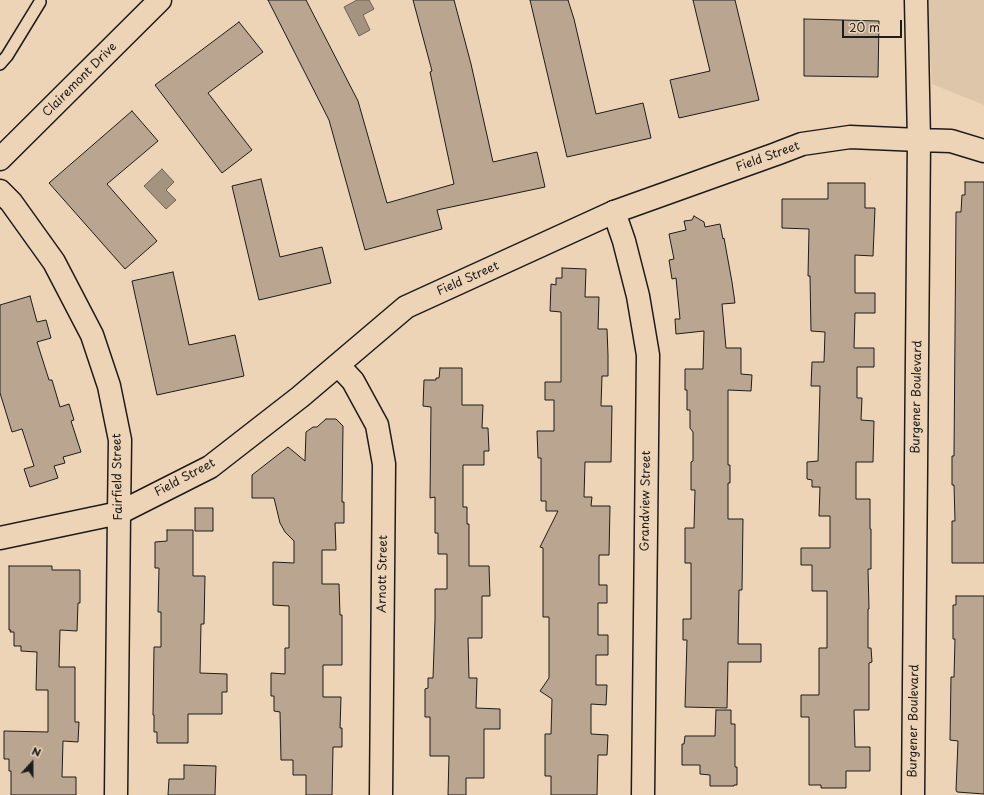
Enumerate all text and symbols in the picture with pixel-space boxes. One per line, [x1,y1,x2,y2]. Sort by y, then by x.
scale bar [844,12,904,38]
text: 20 m [849,18,880,36]
street label: Clairemont Drive [40,40,120,120]
street label: Field Street [734,139,802,175]
street label: Field Street [435,259,501,299]
street label: Burgener Boulevard [909,340,925,454]
street label: Fairfield Street [110,433,126,521]
street label: Grandview Street [638,450,654,552]
street label: Field Street [152,456,218,500]
street label: Arnott Street [375,535,391,613]
street label: Burgener Boulevard [906,664,922,778]
text: N [29,742,44,761]
north arrow [12,743,52,783]

